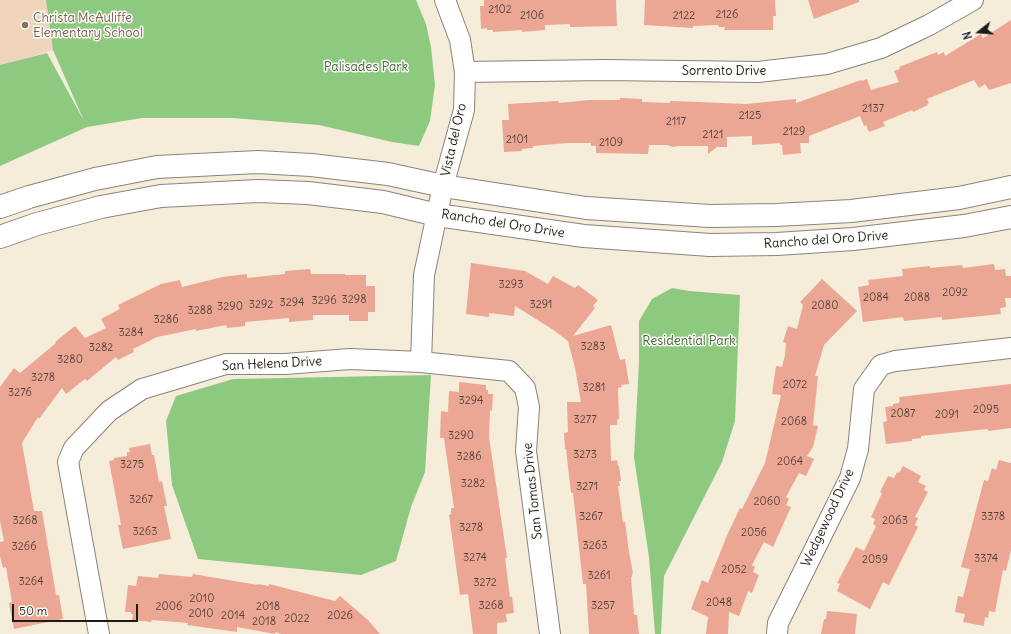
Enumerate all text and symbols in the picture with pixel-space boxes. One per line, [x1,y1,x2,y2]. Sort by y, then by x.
house number: 2102 [488,3,512,17]
house number: 2126 [716,8,738,22]
house number: 2106 [520,9,544,23]
house number: 2122 [673,9,695,23]
place label: Christa McAuliffe Elementary School [33,10,143,41]
north arrow [959,12,999,52]
marker: Christa McAuliffe Elementary School [20,20,30,30]
text: N [960,30,975,41]
park label: Palisades Park [324,59,408,75]
street label: Sorrento Drive [682,63,766,79]
street label: Vista del Oro [438,102,470,178]
house number: 2137 [862,102,884,116]
house number: 2125 [739,109,761,123]
house number: 2117 [666,115,686,129]
house number: 2129 [783,125,805,139]
house number: 2121 [703,128,723,142]
house number: 2101 [506,133,528,147]
house number: 2109 [599,136,623,150]
street label: Rancho del Oro Drive [440,207,566,241]
street label: Rancho del Oro Drive [763,228,889,252]
house number: 3293 [499,278,523,292]
house number: 2092 [942,286,968,300]
house number: 2084 [863,291,889,305]
house number: 2088 [904,291,930,305]
house number: 3298 [342,293,366,307]
house number: 3296 [312,294,336,308]
house number: 3294 [280,296,304,310]
house number: 3292 [249,298,273,312]
house number: 3291 [530,298,552,312]
house number: 2080 [812,299,838,313]
house number: 3290 [217,300,243,314]
house number: 3288 [188,304,212,318]
house number: 3286 [154,313,178,327]
house number: 3284 [119,326,143,340]
park label: Residential Park [642,333,736,349]
house number: 3283 [581,340,605,354]
house number: 3282 [89,341,113,355]
house number: 3280 [57,353,83,367]
street label: San Helena Drive [222,354,322,374]
house number: 3278 [31,371,55,385]
house number: 2072 [783,378,807,392]
house number: 3281 [583,381,605,395]
house number: 3276 [8,386,32,400]
house number: 3294 [459,394,483,408]
house number: 2095 [973,403,999,417]
house number: 2087 [891,407,915,421]
house number: 2091 [935,408,959,422]
house number: 3277 [573,413,597,427]
house number: 2068 [781,415,807,429]
house number: 3290 [448,429,474,443]
street label: San Tomas Drive [520,442,546,540]
house number: 3273 [573,448,597,462]
house number: 3286 [457,450,481,464]
house number: 2064 [777,455,803,469]
house number: 3275 [120,458,144,472]
street label: Wedgewood Drive [798,466,858,570]
house number: 3282 [461,477,485,491]
house number: 3271 [576,480,598,494]
house number: 3267 [129,493,153,507]
house number: 2060 [754,495,780,509]
house number: 3267 [579,510,603,524]
house number: 3378 [981,510,1005,524]
house number: 3268 [13,514,37,528]
house number: 2063 [882,514,908,528]
house number: 3278 [459,521,483,535]
house number: 3263 [133,525,157,539]
house number: 2056 [741,526,767,540]
house number: 3263 [583,539,607,553]
house number: 3266 [12,540,36,554]
house number: 3274 [463,551,487,565]
house number: 3374 [974,552,998,566]
house number: 2059 [862,553,888,567]
house number: 2052 [721,563,747,577]
house number: 3261 [588,569,610,583]
house number: 3264 [19,575,43,589]
house number: 3272 [473,576,497,590]
house number: 2010 [190,592,214,606]
scale bar [14,596,140,622]
house number: 2048 [706,596,732,610]
house number: 3268 [479,599,503,613]
house number: 3257 [591,599,615,613]
house number: 2006 [156,600,182,614]
house number: 2018 [256,600,280,614]
text: 50 m [19,603,47,618]
house number: 2010 [189,607,213,621]
house number: 2014 [221,609,245,623]
house number: 2026 [327,609,353,623]
house number: 2022 [284,612,310,626]
house number: 2018 [252,615,276,629]

